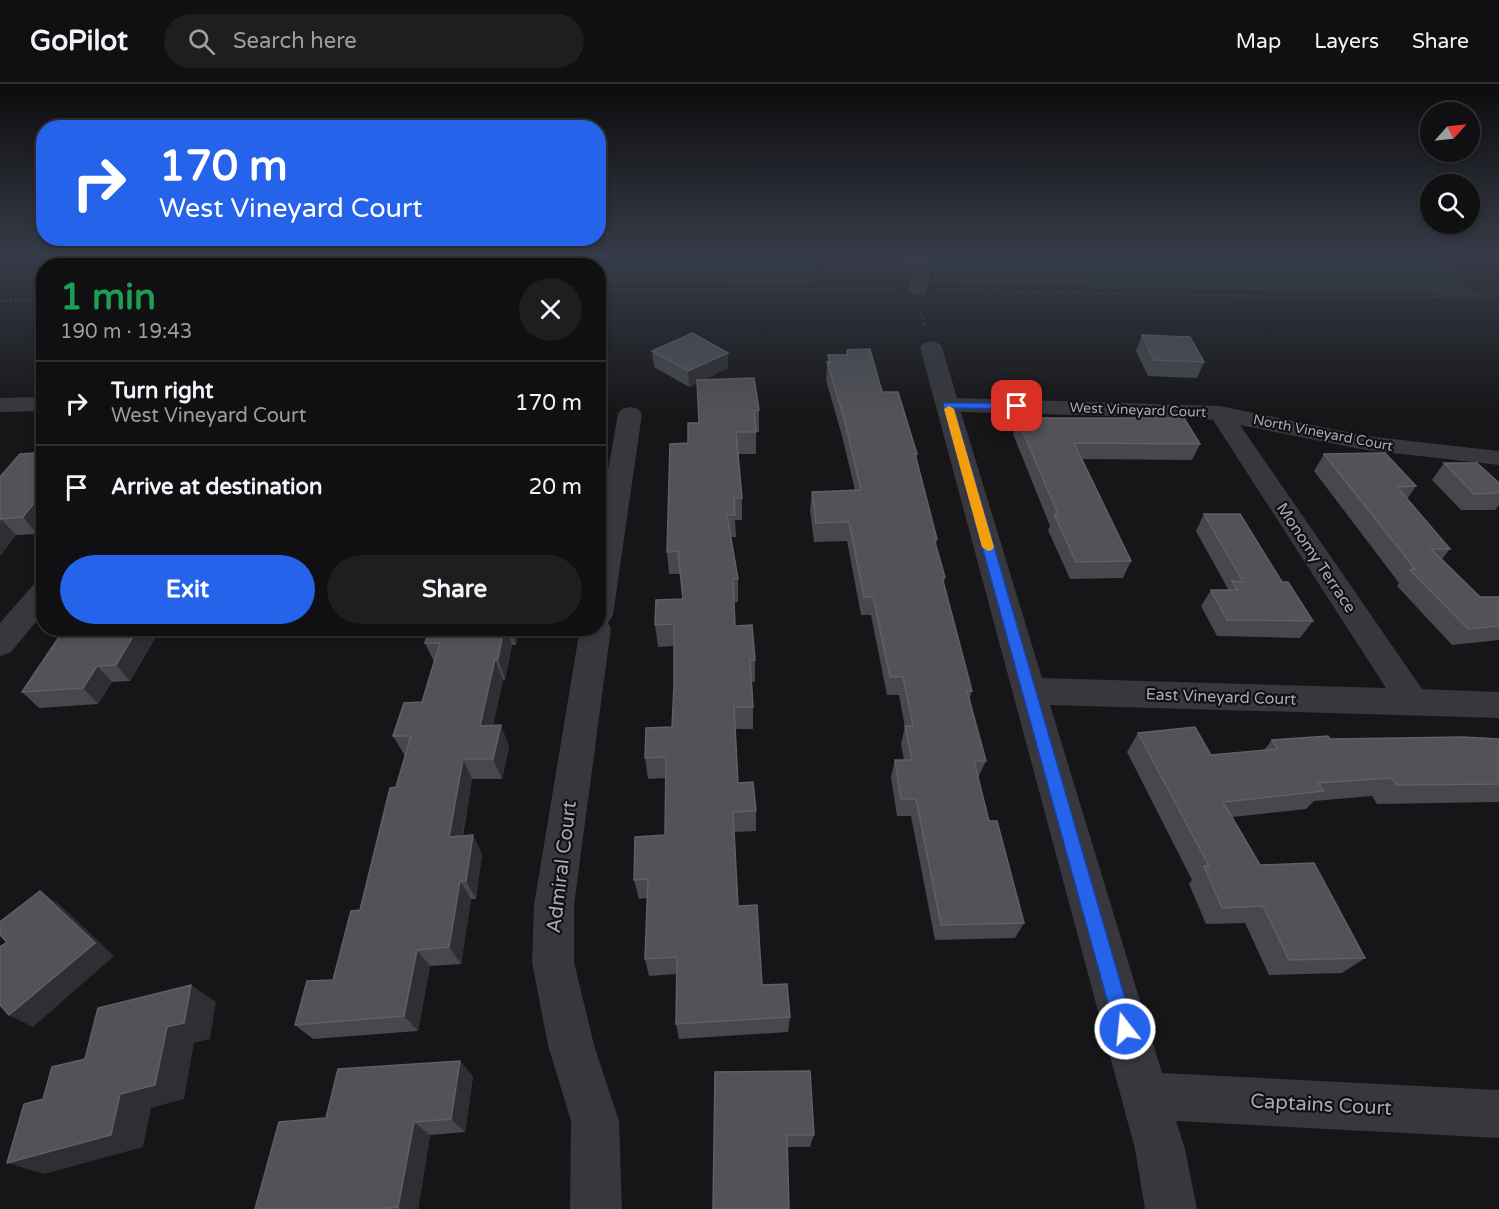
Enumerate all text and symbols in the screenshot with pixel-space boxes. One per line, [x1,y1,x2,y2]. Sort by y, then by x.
search box [164,14,584,68]
text: GoPilot [30,24,128,58]
icon: search [185,25,218,58]
text: Search here [233,28,357,54]
text: Map [1236,29,1281,54]
text: Layers [1314,29,1379,54]
text: Share [1412,29,1469,54]
north arrow [1420,102,1480,162]
map controls [1420,102,1480,234]
text: 170 m [159,141,288,192]
icon: right [60,144,138,222]
button: search [1420,174,1480,234]
text: West Vineyard Court [159,192,423,225]
text: 1 min [60,276,156,319]
button: close [519,278,582,341]
text: 190 m · 19:43 [60,320,192,344]
text: Turn right [111,378,213,404]
pin [991,380,1042,431]
icon: right [60,387,93,420]
icon: arrive [1000,389,1033,422]
text: 170 m [515,390,582,416]
street label: West Vineyard Court [1069,399,1207,421]
text: West Vineyard Court [111,404,306,428]
street label: North Vineyard Court [1252,411,1395,455]
icon: arrive [60,471,93,504]
text: Arrive at destination [111,474,322,500]
text: 20 m [528,474,582,500]
street label: Monomy Terrace [1272,499,1360,617]
button: Exit [60,555,315,624]
button: Share [327,555,582,624]
street label: East Vineyard Court [1145,684,1297,710]
street label: Admiral Court [542,799,582,934]
position arrow [1093,997,1157,1061]
street label: Captains Court [1250,1089,1393,1121]

